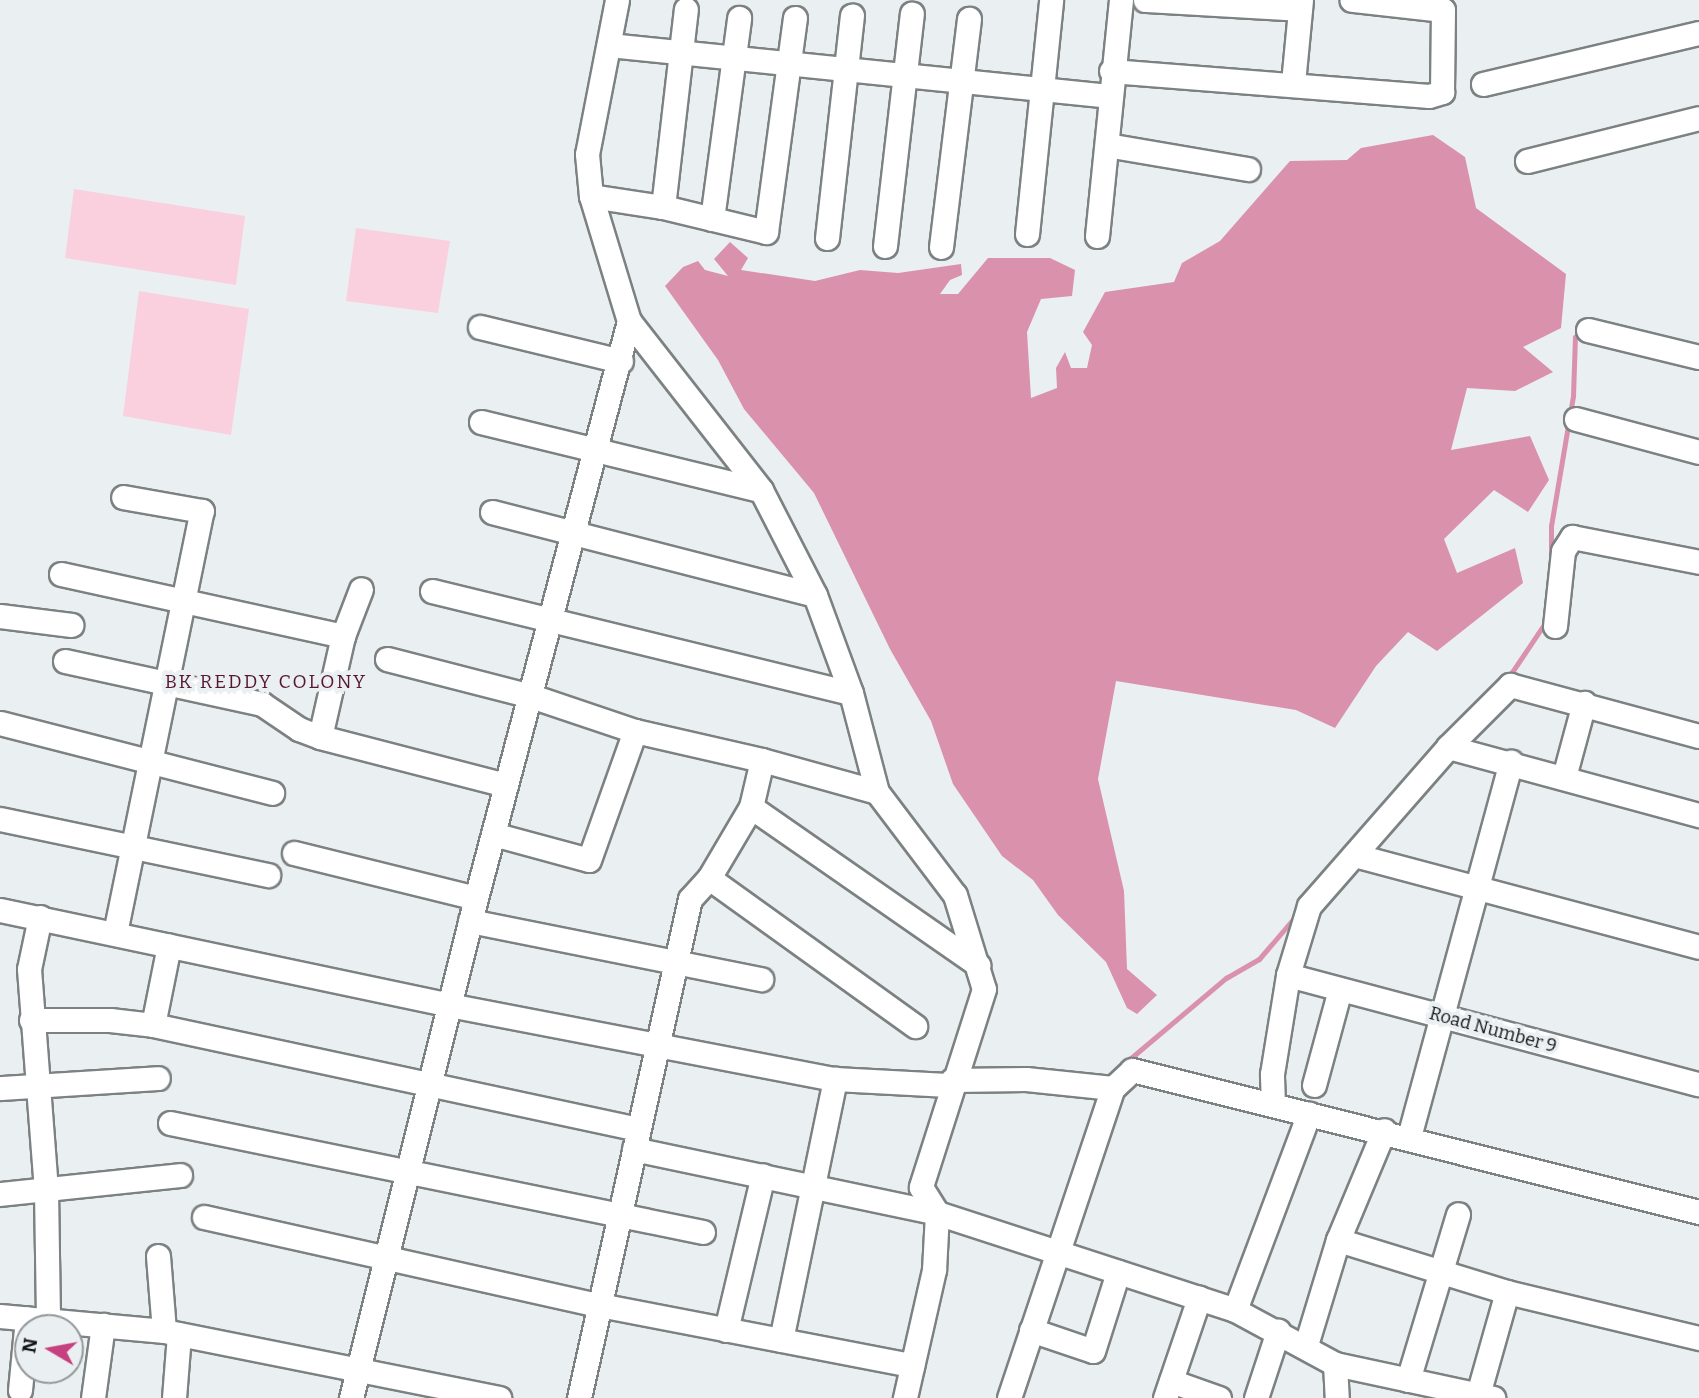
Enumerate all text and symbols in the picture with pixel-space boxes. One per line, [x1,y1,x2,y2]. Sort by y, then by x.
district label: BK REDDY COLONY [167,671,365,693]
street label: Road Number 9 [1427,1003,1559,1057]
north arrow [14,1314,84,1384]
text: N [17,1336,42,1355]

